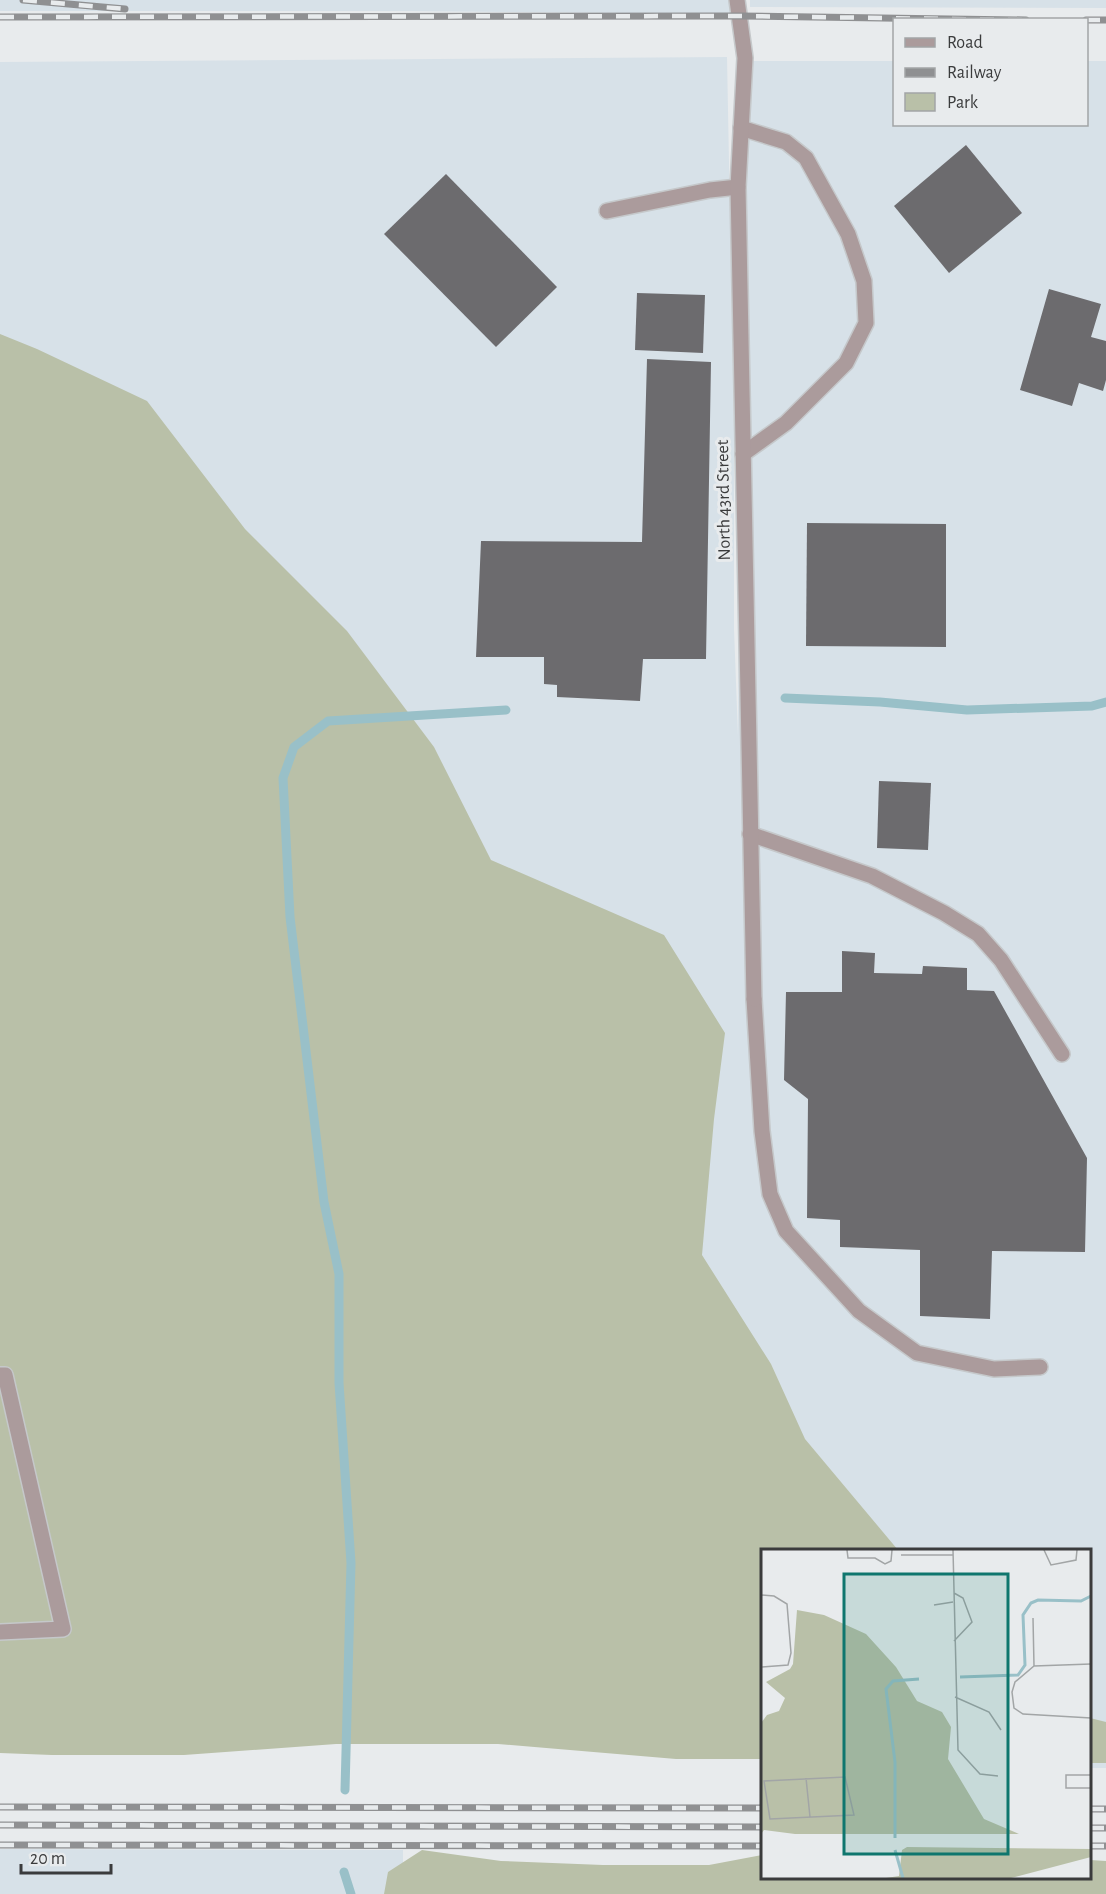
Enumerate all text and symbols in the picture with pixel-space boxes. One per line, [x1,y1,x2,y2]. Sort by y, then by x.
legend [893,18,1088,126]
text: Road [947,34,983,52]
text: Railway [947,64,1002,82]
text: Park [947,94,979,112]
street label: North 43rd Street [714,439,734,561]
inset map [761,1549,1091,1879]
scale bar [21,1837,111,1875]
text: 20 m [30,1850,65,1868]

